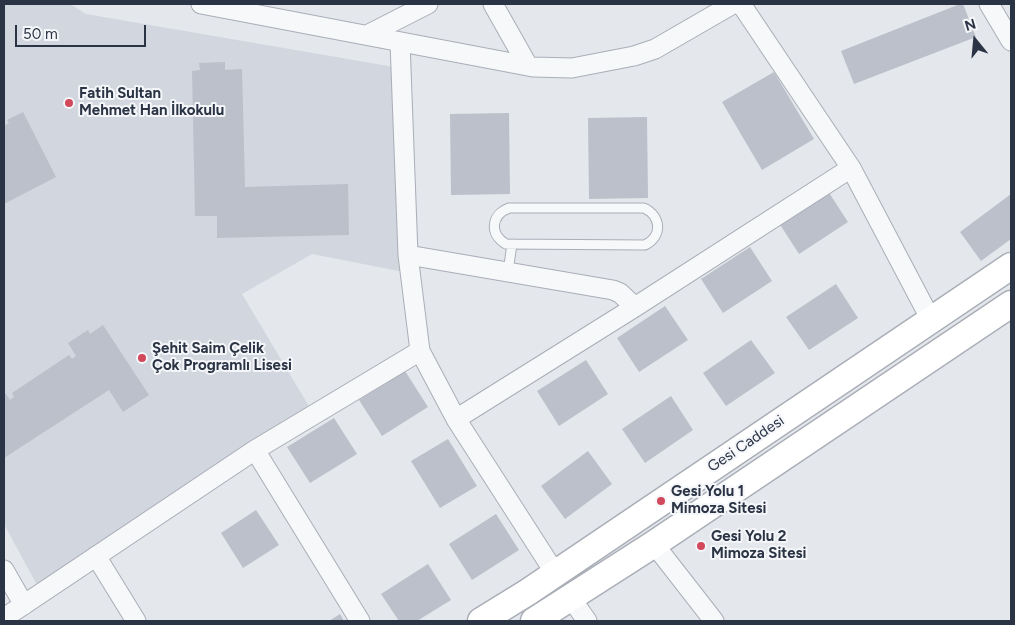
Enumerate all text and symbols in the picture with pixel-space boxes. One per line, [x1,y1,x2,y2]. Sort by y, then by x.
scale bar [18,15,149,47]
north arrow [950,15,1000,65]
text: N [963,15,978,35]
text: 50 m [23,25,58,43]
place label: Fatih Sultan Mehmet Han İlkokulu [79,85,224,120]
marker: Fatih Sultan Mehmet Han İlkokulu [63,97,75,109]
place label: Şehit Saim Çelik Çok Programlı Lisesi [152,340,292,375]
marker: Şehit Saim Çelik Çok Programlı Lisesi [136,352,148,364]
street label: Gesi Caddesi [704,412,788,476]
place label: Gesi Yolu 1 Mimoza Sitesi [671,483,766,518]
marker: Gesi Yolu 1 Mimoza Sitesi [655,495,667,507]
place label: Gesi Yolu 2 Mimoza Sitesi [711,528,806,563]
marker: Gesi Yolu 2 Mimoza Sitesi [695,540,707,552]

